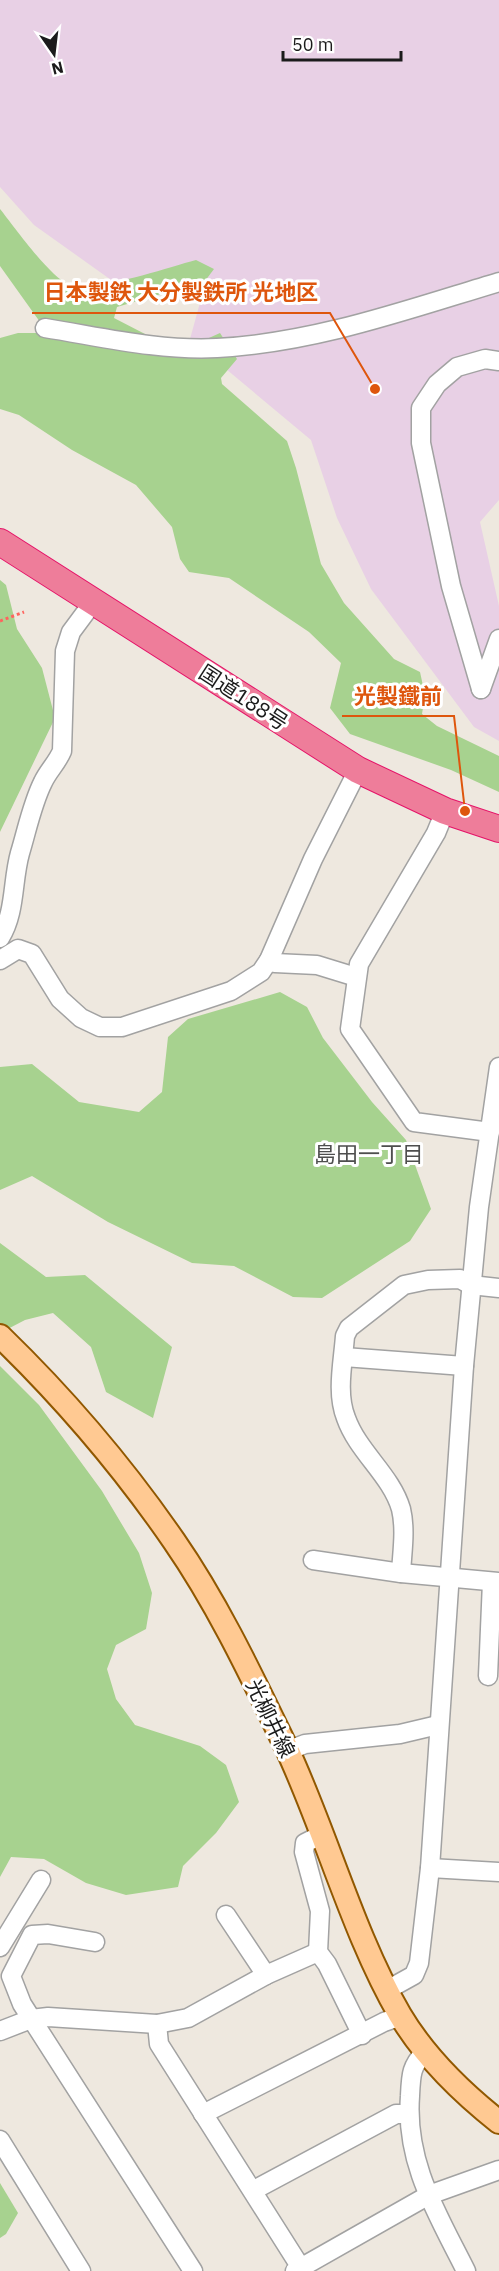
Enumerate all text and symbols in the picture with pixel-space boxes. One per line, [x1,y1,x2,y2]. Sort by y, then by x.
north arrow [24,24,84,84]
scale bar [283,24,402,62]
text: 50 m [292,33,334,56]
text: N [50,57,66,80]
callout: 日本製鉄 大分製鉄所 光地区 [32,273,330,313]
text: 日本製鉄 大分製鉄所 光地区 [44,277,318,306]
street label: 国道188号 [194,658,294,736]
callout: 光製鐵前 [342,676,454,716]
text: 光製鐵前 [354,681,442,710]
district label: 島田一丁目 [314,1139,424,1168]
street label: 光柳井線 [240,1674,302,1762]

